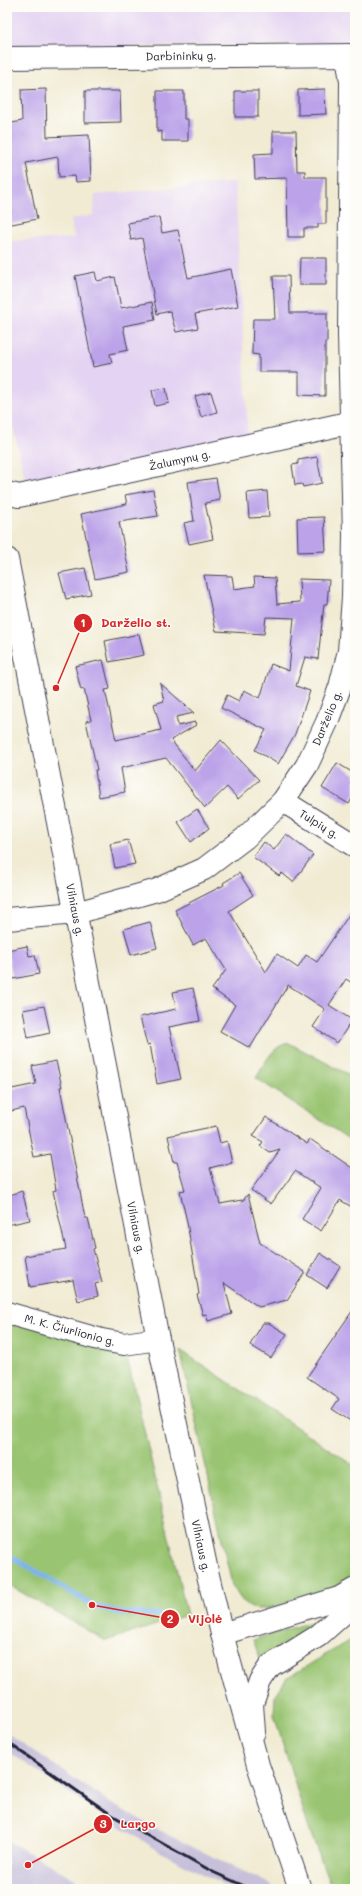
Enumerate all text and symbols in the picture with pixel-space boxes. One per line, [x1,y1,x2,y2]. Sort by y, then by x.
street label: Darbininkų g. [145,47,217,64]
street label: Žalumynų g. [148,446,212,473]
callout: Darželio st. [73,611,179,635]
text: 1 [80,614,86,630]
text: Darželio st. [101,614,171,630]
street label: Darželio g. [308,688,345,748]
street label: Tulpių g. [297,805,342,842]
street label: Vilniaus g. [63,882,88,938]
street label: Vilniaus g. [124,1200,149,1256]
street label: M. K. Čiurlionio g. [23,1310,117,1349]
street label: Vilniaus g. [189,1518,214,1574]
callout: Vijolė [160,1607,230,1631]
text: 2 [167,1610,174,1626]
text: Vijolė [188,1610,222,1626]
callout: Largo [93,1812,164,1836]
text: 3 [99,1815,107,1831]
text: Largo [120,1815,156,1831]

